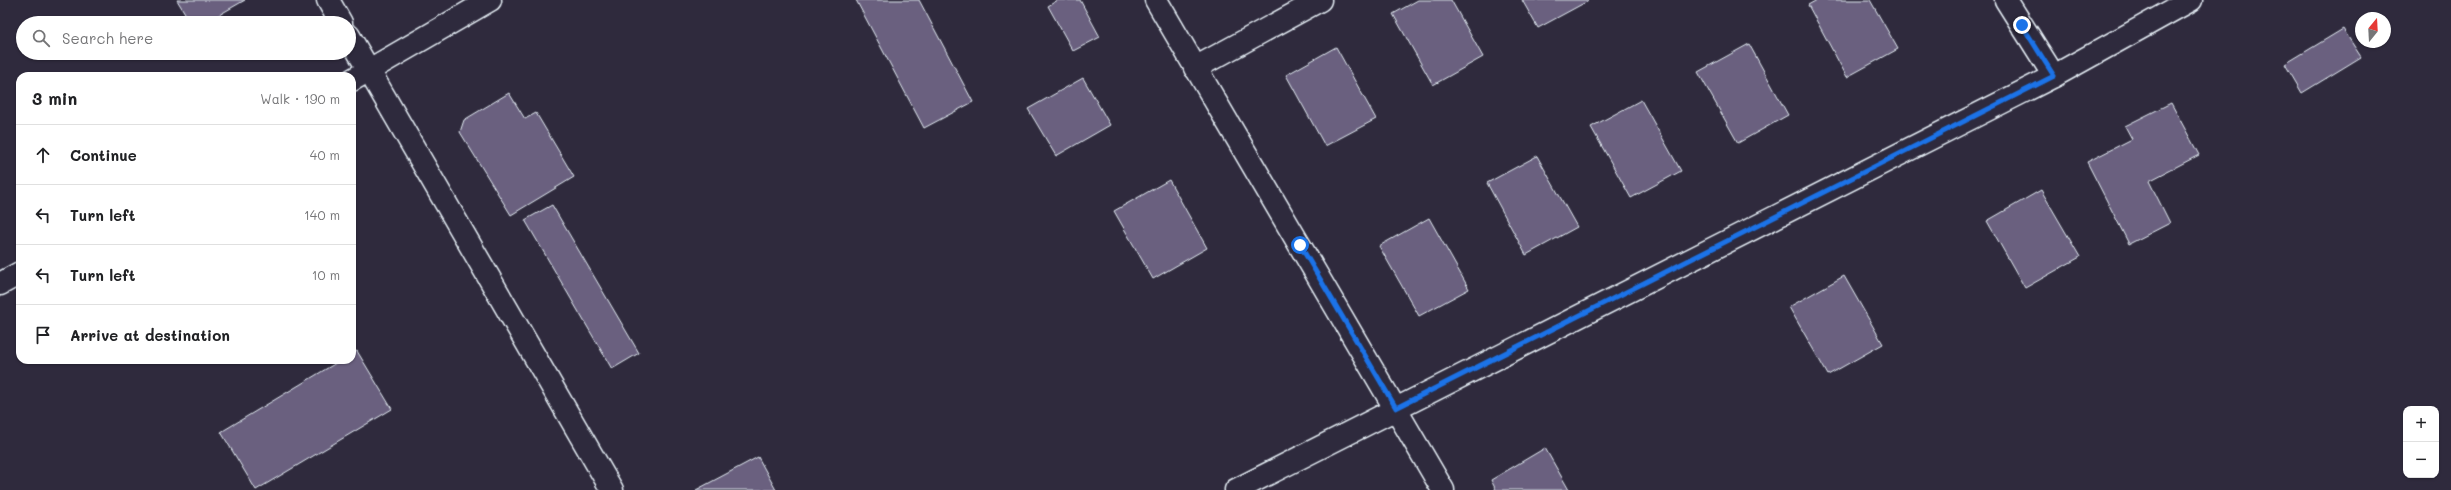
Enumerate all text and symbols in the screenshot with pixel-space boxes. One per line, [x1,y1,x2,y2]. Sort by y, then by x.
north arrow [2355,12,2391,48]
search box [16,16,356,60]
route end [2013,16,2031,34]
icon: search [30,27,52,49]
text: Search here [62,28,153,48]
text: 3 min [32,87,77,109]
text: Walk · 190 m [260,90,340,107]
icon: ahead [32,144,54,166]
text: Continue [70,145,137,165]
text: 40 m [310,146,340,163]
icon: left [32,204,54,226]
text: Turn left [70,205,135,225]
text: 140 m [304,206,340,223]
route start [1291,236,1309,254]
icon: left [32,264,54,286]
text: Turn left [70,265,135,285]
text: 10 m [312,266,340,283]
icon: arrive [32,324,54,346]
text: Arrive at destination [70,325,230,345]
map controls [2403,406,2439,478]
button: + [2403,406,2439,442]
button: − [2403,442,2439,478]

